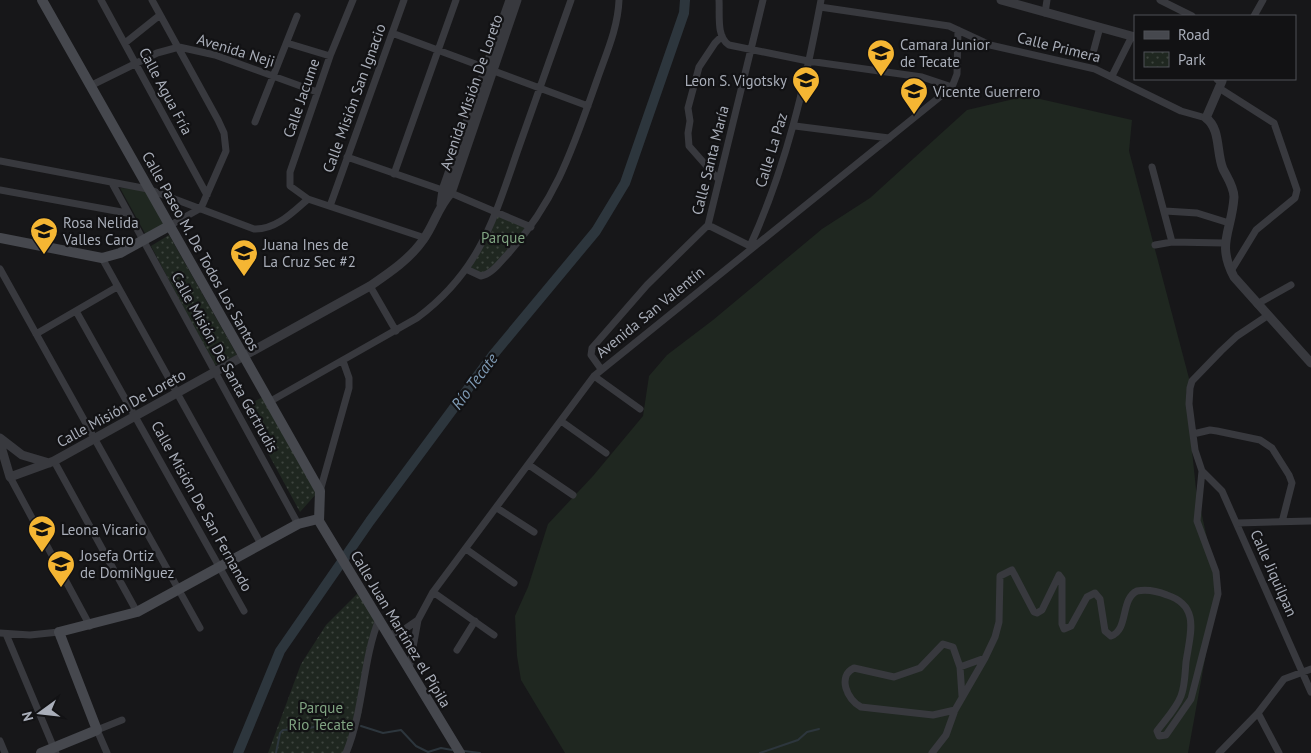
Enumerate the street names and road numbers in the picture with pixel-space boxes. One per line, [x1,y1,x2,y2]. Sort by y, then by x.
street label: Avenida Misión De Loreto [435,12,507,172]
street label: Calle Misión San Ignacio [318,21,390,175]
street label: Calle Primera [1015,27,1103,67]
street label: Avenida Neji [195,29,277,71]
street label: Calle Agua Fría [135,44,197,138]
street label: Calle Jacume [279,56,323,140]
street label: Calle Santa María [687,103,733,217]
street label: Calle La Paz [751,110,791,190]
street label: Calle Paseo M. De Todos Los Santos [138,148,264,354]
street label: Avenida San Valentín [592,262,708,362]
street label: Calle Misión De Santa Gertrudis [167,269,283,455]
street label: Calle Misión De Loreto [53,365,189,451]
street label: Calle Misión De San Fernando [147,417,257,595]
street label: Calle Jiquilpan [1246,527,1302,619]
street label: Calle Juan Martínez el Pípila [347,547,455,711]

